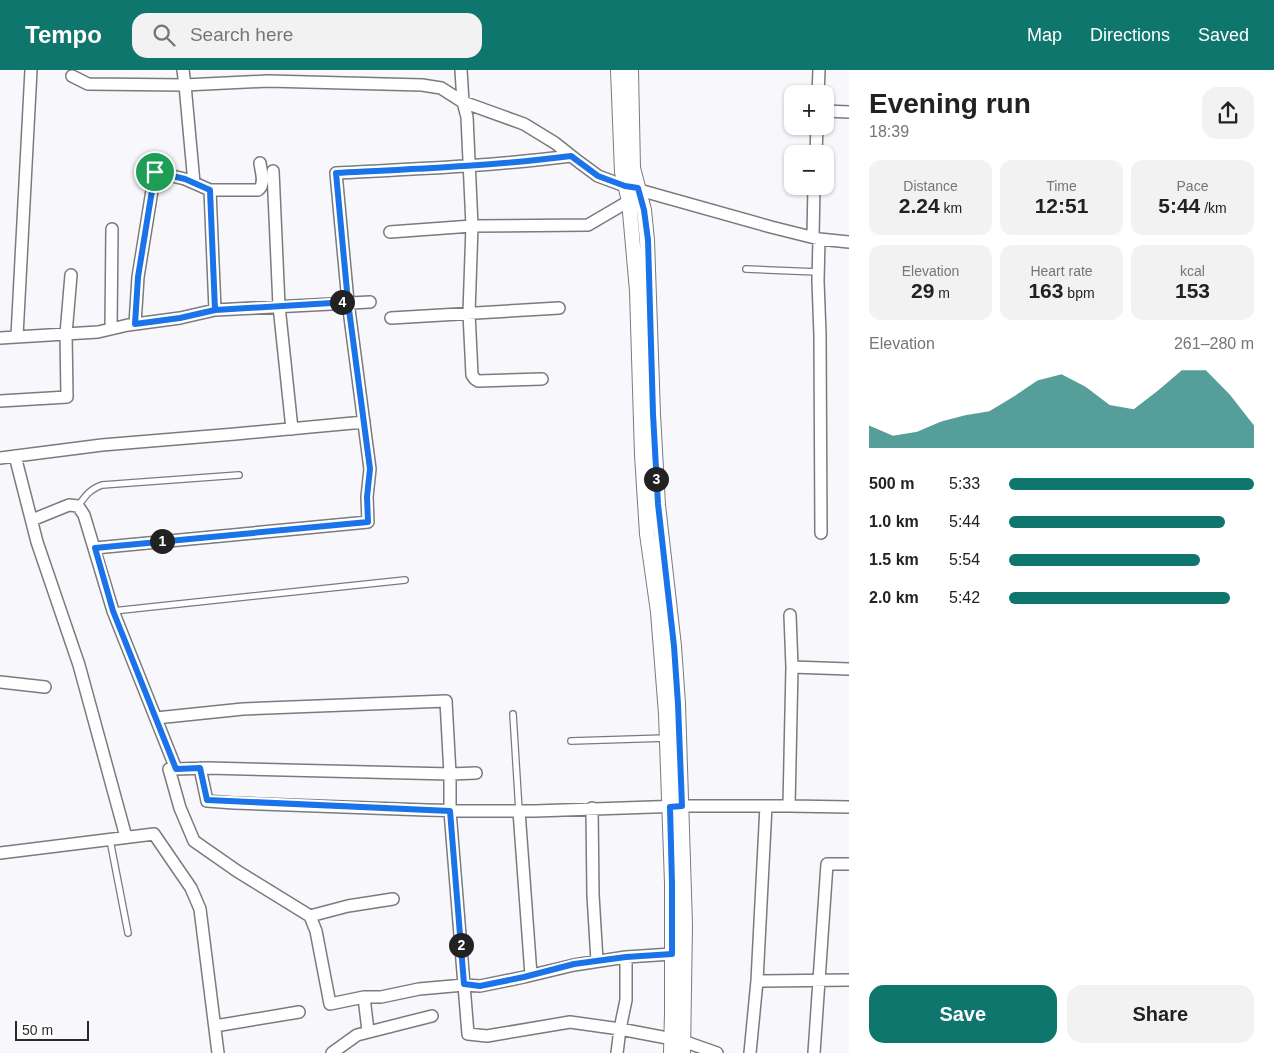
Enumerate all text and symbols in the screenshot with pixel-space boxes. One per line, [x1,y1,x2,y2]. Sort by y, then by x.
search box [132,13,482,58]
text: Tempo [25,21,102,48]
icon: search [150,21,178,49]
text: Search here [190,24,293,45]
text: Map [1027,25,1062,45]
text: Directions [1090,25,1170,45]
text: Saved [1198,25,1249,45]
map controls [784,85,834,195]
button: + [784,85,834,135]
button: share [1202,87,1254,139]
text: Evening run [869,88,1031,119]
text: 18:39 [869,123,909,140]
button: − [784,145,834,195]
pin [134,151,176,193]
icon: arrive [141,158,169,186]
text: Distance [903,178,958,194]
text: Time [1046,178,1077,194]
text: Pace [1177,178,1208,194]
text: 2.24 [899,194,940,217]
text: 12:51 [1035,194,1088,217]
text: 5:44 [1158,194,1200,217]
text: km [940,200,962,216]
text: /km [1200,200,1227,216]
text: Elevation [902,263,959,279]
text: Heart rate [1030,263,1093,279]
text: kcal [1180,263,1205,279]
text: 29 [911,279,934,302]
text: 163 [1028,279,1063,302]
text: 153 [1175,279,1210,302]
text: m [934,285,950,301]
text: bpm [1063,285,1095,301]
pin: 4 [330,290,354,314]
text: 4 [339,294,346,310]
text: Elevation [869,335,935,352]
text: 261–280 m [1174,335,1254,352]
pin: 3 [644,466,668,492]
text: 3 [653,471,660,487]
text: 500 m [869,475,914,492]
text: 5:33 [949,475,980,492]
text: 1.0 km [869,513,919,530]
text: 5:44 [949,513,980,530]
pin: 1 [150,528,174,554]
text: 1 [159,533,166,549]
text: 1.5 km [869,551,919,568]
text: 5:54 [949,551,980,568]
text: 2.0 km [869,589,919,606]
text: 5:42 [949,589,980,606]
pin: 2 [448,932,474,958]
text: 2 [458,937,465,953]
button: Save [869,985,1057,1043]
button: Share [1067,985,1254,1043]
scale bar [15,1018,89,1041]
text: 50 m [22,1022,53,1038]

